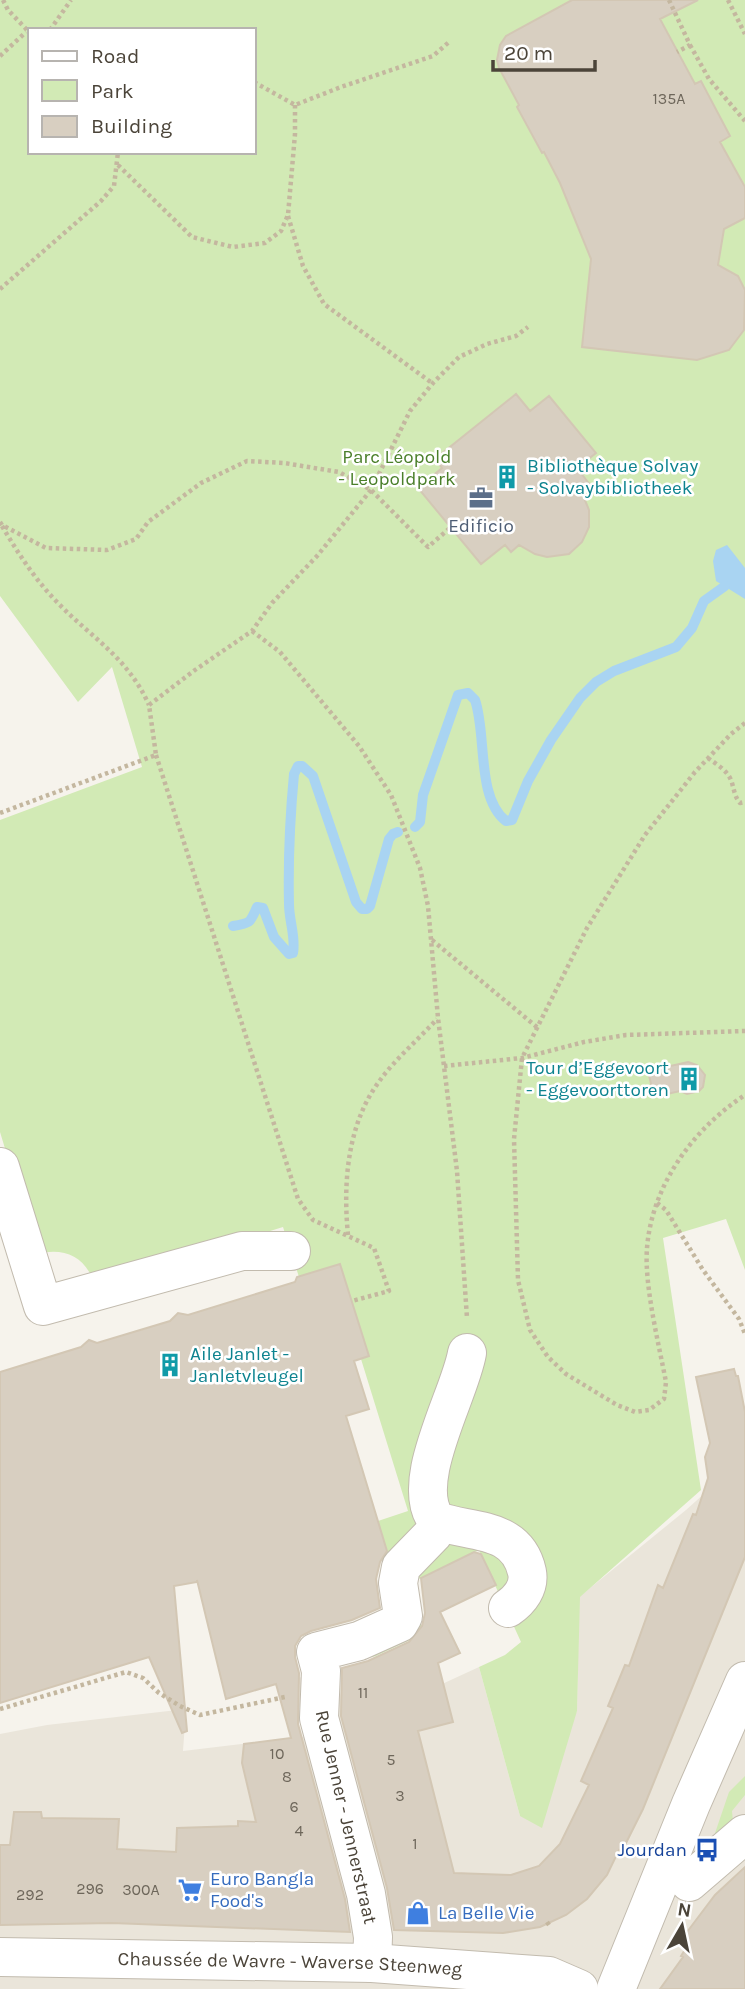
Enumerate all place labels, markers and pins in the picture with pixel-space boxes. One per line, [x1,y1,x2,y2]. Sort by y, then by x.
place label: Bibliothèque Solvay - Solvaybibliotheek [527,455,699,499]
building icon: Bibliothèque Solvay - Solvaybibliotheek [493,463,521,491]
office icon: Edificio [467,484,495,512]
place label: Edificio [448,515,514,537]
place label: Tour d’Eggevoort - Eggevoorttoren [526,1057,669,1101]
building icon: Tour d’Eggevoort - Eggevoorttoren [675,1065,703,1093]
place label: Aile Janlet - Janletvleugel [190,1343,304,1387]
building icon: Aile Janlet - Janletvleugel [156,1351,184,1379]
bus stop icon: Jourdan [693,1836,721,1864]
place label: Jourdan [617,1839,687,1861]
place label: Euro Bangla Food's [210,1868,314,1912]
supermarket icon: Euro Bangla Food's [176,1876,204,1904]
shop icon: La Belle Vie [404,1899,432,1927]
place label: La Belle Vie [438,1902,534,1924]

